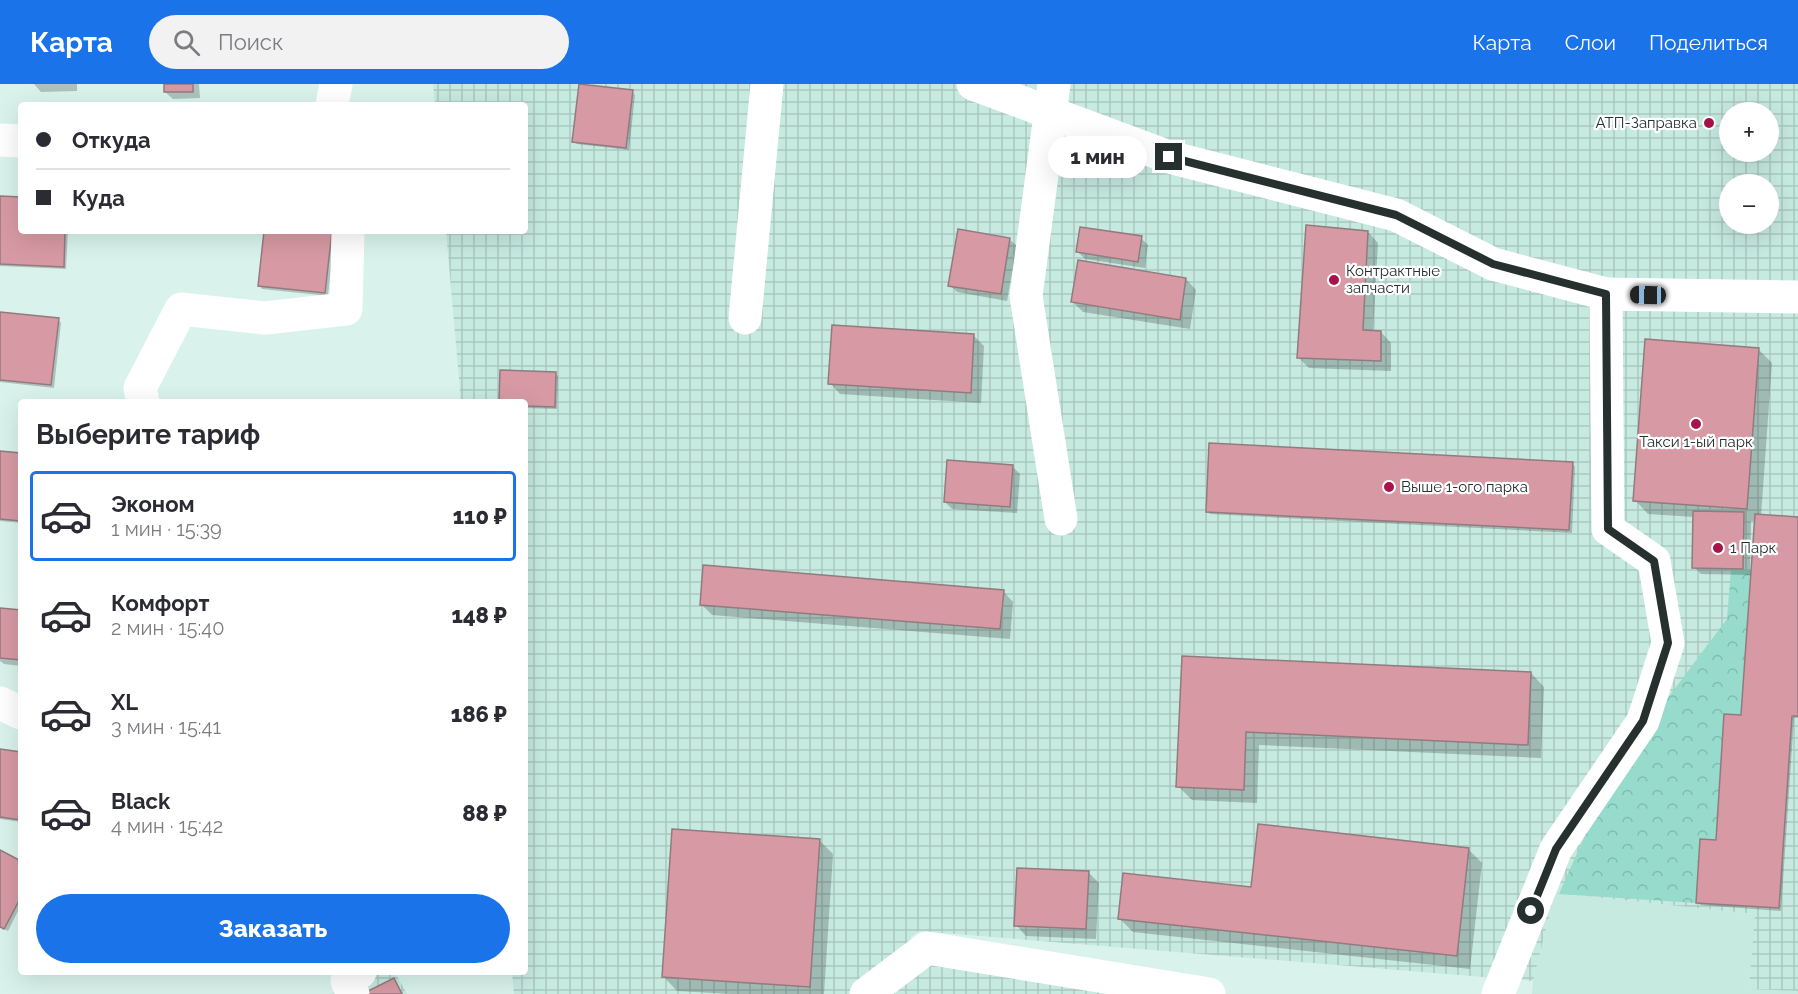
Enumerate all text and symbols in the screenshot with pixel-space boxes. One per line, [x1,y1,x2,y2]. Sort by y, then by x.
search box [149,15,569,69]
text: Карта [30,26,113,59]
icon: search [170,26,203,59]
text: Поиск [218,29,283,55]
text: Карта [1473,30,1532,55]
text: Слои [1565,30,1616,55]
text: Поделиться [1649,30,1768,55]
map controls [1719,102,1779,234]
button: + [1719,102,1779,162]
place label: АТП-Заправка [1595,114,1697,132]
marker: АТП-Заправка [1702,116,1716,130]
text: Откуда [72,127,151,153]
callout: 1 мин [1049,136,1148,178]
route end [1155,143,1182,170]
text: 1 мин [1070,145,1125,169]
button: − [1719,174,1779,234]
text: Куда [72,185,125,211]
place label: Контрактные запчасти [1346,262,1440,297]
marker: Контрактные запчасти [1327,273,1341,287]
car [1630,286,1666,304]
marker: Такси 1-ый парк [1689,417,1703,431]
text: Выберите тариф [36,419,260,450]
place label: Такси 1-ый парк [1639,433,1753,451]
place label: Выше 1-ого парка [1401,478,1528,496]
marker: Выше 1-ого парка [1382,480,1396,494]
icon: car [39,489,93,543]
text: Эконом [111,491,195,517]
text: 110 ₽ [453,503,507,529]
text: 1 мин · 15:39 [111,517,222,541]
place label: 1 Парк [1730,539,1776,557]
marker: 1 Парк [1711,541,1725,555]
icon: car [39,588,93,642]
text: Комфорт [111,590,209,616]
text: 148 ₽ [451,602,507,628]
text: 2 мин · 15:40 [111,616,224,640]
icon: car [39,687,93,741]
text: XL [111,689,138,715]
text: 186 ₽ [451,701,507,727]
text: 3 мин · 15:41 [111,715,221,739]
icon: car [39,786,93,840]
text: Black [111,788,170,814]
text: 88 ₽ [462,800,507,826]
text: 4 мин · 15:42 [111,814,223,838]
button: Заказать [36,894,510,963]
route start [1517,897,1544,924]

